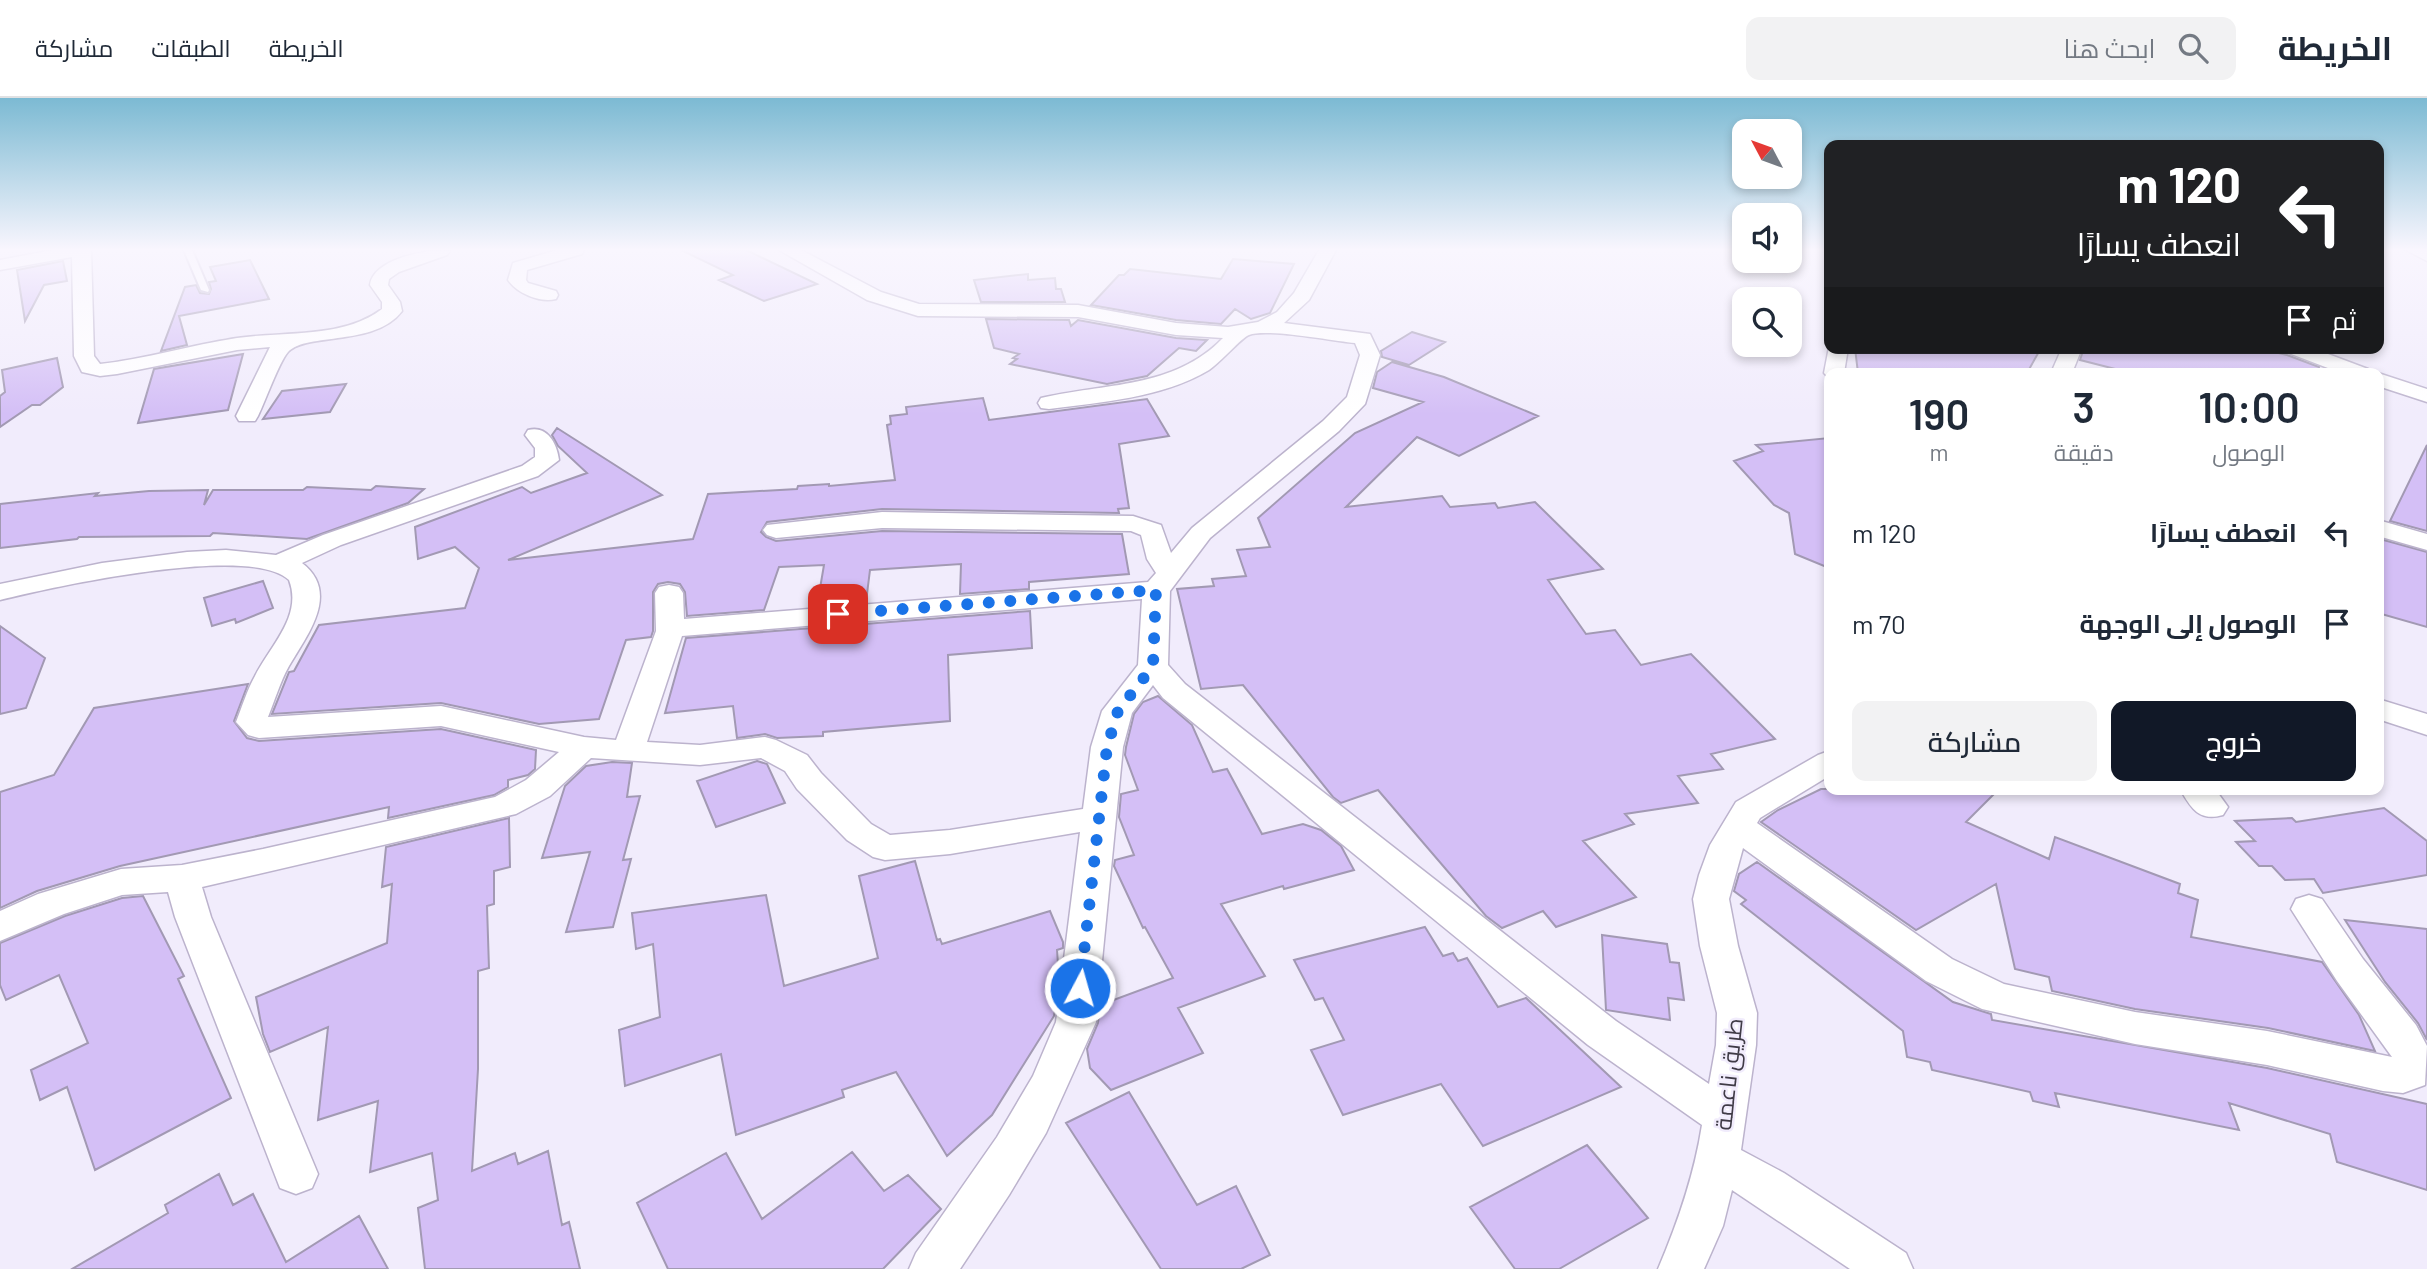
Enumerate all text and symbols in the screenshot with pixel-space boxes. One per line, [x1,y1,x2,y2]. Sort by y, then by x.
search box [1746,17,2236,80]
text: الخريطة [2278,27,2392,67]
icon: search [2174,29,2212,67]
text: ابحث هنا [2064,32,2156,63]
text: مشاركة [35,33,113,62]
text: الطبقات [151,33,231,62]
text: الخريطة [269,33,344,62]
north arrow [1732,119,1802,189]
map controls [1732,119,1802,357]
text: 120 m [2118,154,2241,213]
icon: left [2265,168,2356,259]
button: sound [1732,203,1802,273]
text: انعطف يسارًا [2077,224,2241,262]
button: search [1732,287,1802,357]
icon: arrive [2280,301,2318,339]
text: ثم [2332,304,2356,335]
text: 3 [2073,381,2095,431]
text: 10:00 [2198,381,2300,431]
text: 190 [1909,388,1969,438]
text: m [1929,438,1948,466]
text: دقيقة [2054,438,2114,466]
text: الوصول [2212,438,2285,466]
icon: left [2318,514,2356,552]
text: انعطف يسارًا [2150,516,2297,547]
text: 120 m [1852,517,1916,548]
pin [808,584,868,644]
icon: arrive [819,595,857,633]
icon: arrive [2318,605,2356,643]
text: الوصول إلى الوجهة [2079,607,2297,638]
text: 70 m [1852,608,1906,639]
button: مشاركة [1852,701,2097,781]
button: خروج [2111,701,2356,781]
position arrow [1043,951,1117,1025]
street label: طريق ناعمة [1708,1017,1749,1132]

